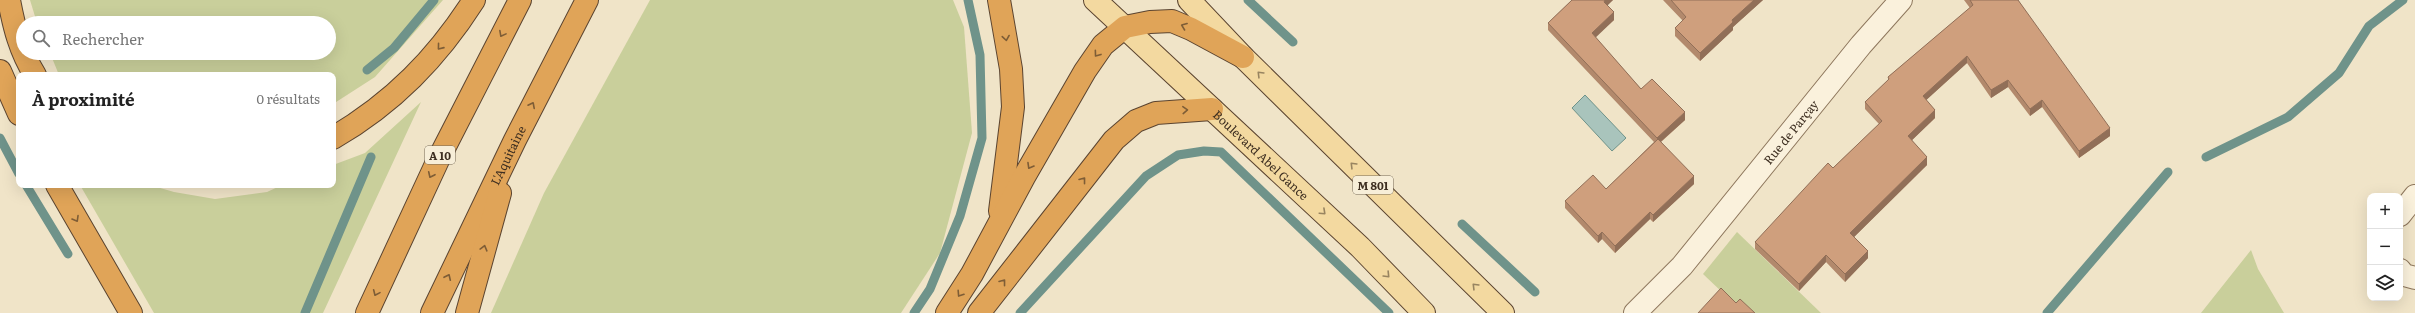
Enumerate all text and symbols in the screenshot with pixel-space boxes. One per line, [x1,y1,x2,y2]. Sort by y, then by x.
search box [16,16,336,60]
one-way arrow [1180,23,1188,31]
icon: search [30,27,52,49]
text: Rechercher [62,27,144,50]
one-way arrow [499,30,506,37]
one-way arrow [1001,35,1010,41]
one-way arrow [437,42,444,49]
one-way arrow [1094,50,1102,57]
one-way arrow [1257,71,1265,79]
text: À proximité [32,86,135,111]
text: 0 résultats [256,89,320,108]
street label: Rue de Parçay [1759,96,1822,168]
one-way arrow [528,102,535,109]
one-way arrow [1182,105,1188,114]
street label: Boulevard Abel Gance [1209,106,1313,204]
street label: L'Aquitaine [486,122,530,188]
road number: A 10 [425,146,455,164]
one-way arrow [1028,162,1035,169]
one-way arrow [1350,162,1358,170]
one-way arrow [428,171,436,179]
road number: M 801 [1353,176,1393,194]
one-way arrow [1078,177,1085,184]
map controls [2367,193,2403,301]
button: + [2367,193,2403,229]
one-way arrow [1318,207,1325,214]
one-way arrow [72,215,79,222]
button: − [2367,229,2403,265]
one-way arrow [480,245,488,252]
button: layers [2367,265,2403,301]
one-way arrow [1382,270,1390,278]
one-way arrow [443,274,451,282]
one-way arrow [998,280,1005,287]
one-way arrow [1472,283,1480,291]
one-way arrow [373,289,381,297]
one-way arrow [957,290,964,297]

